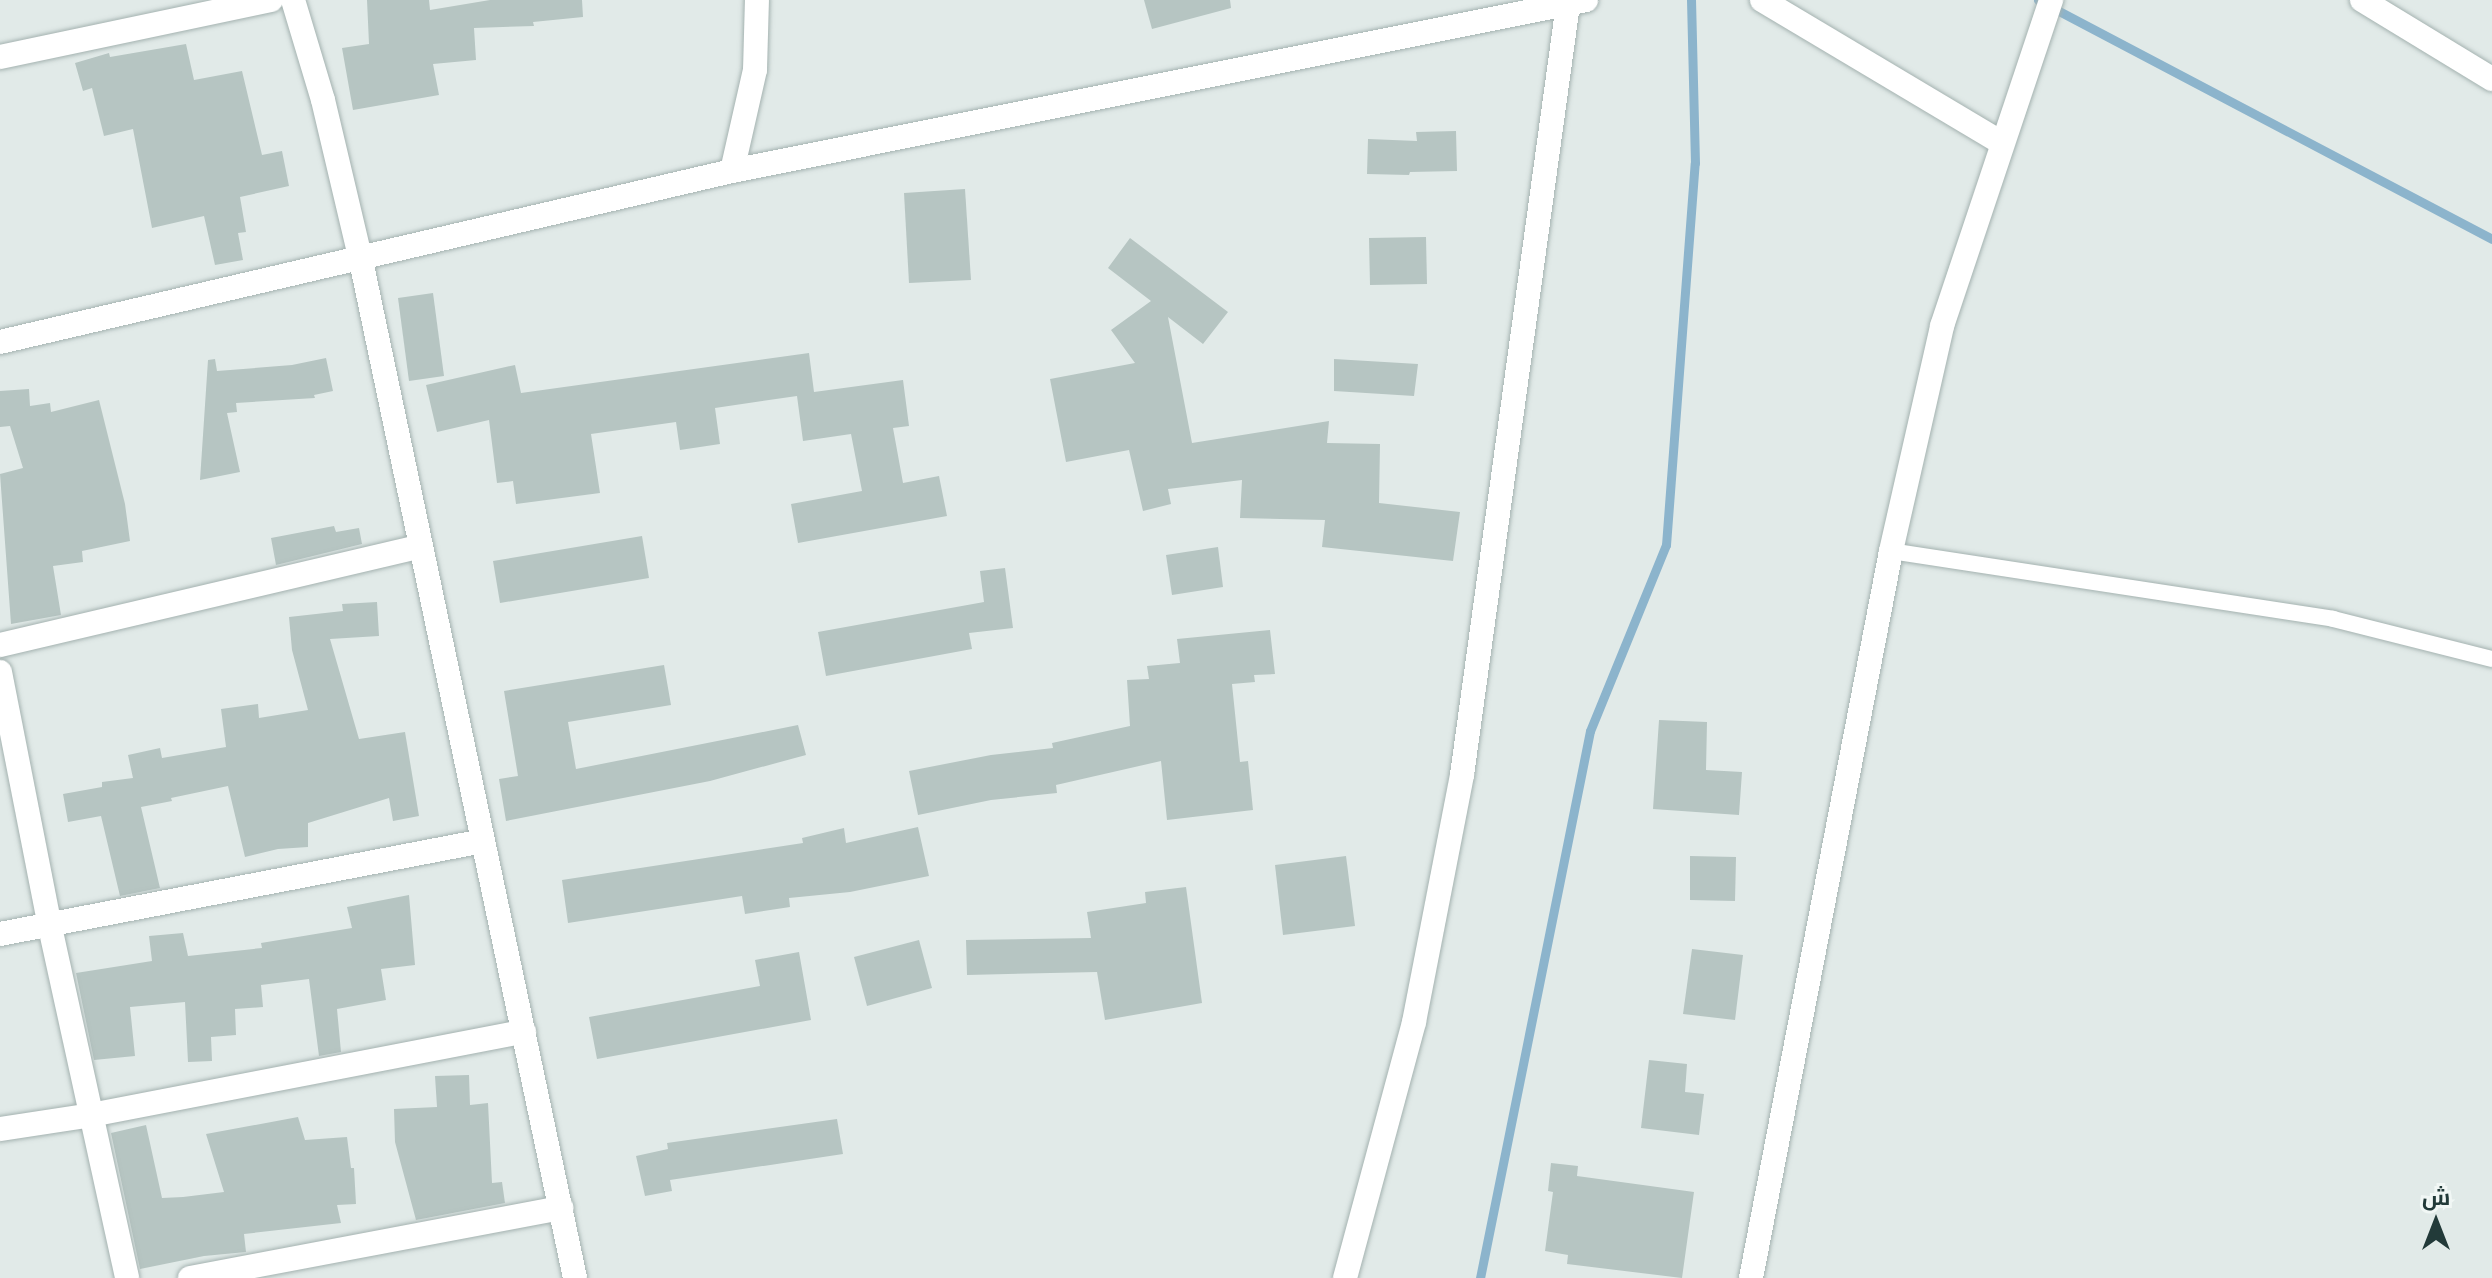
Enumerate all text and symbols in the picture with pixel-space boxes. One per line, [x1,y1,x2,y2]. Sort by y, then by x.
north arrow [2396,1182,2476,1262]
text: ش [2422,1183,2450,1213]

